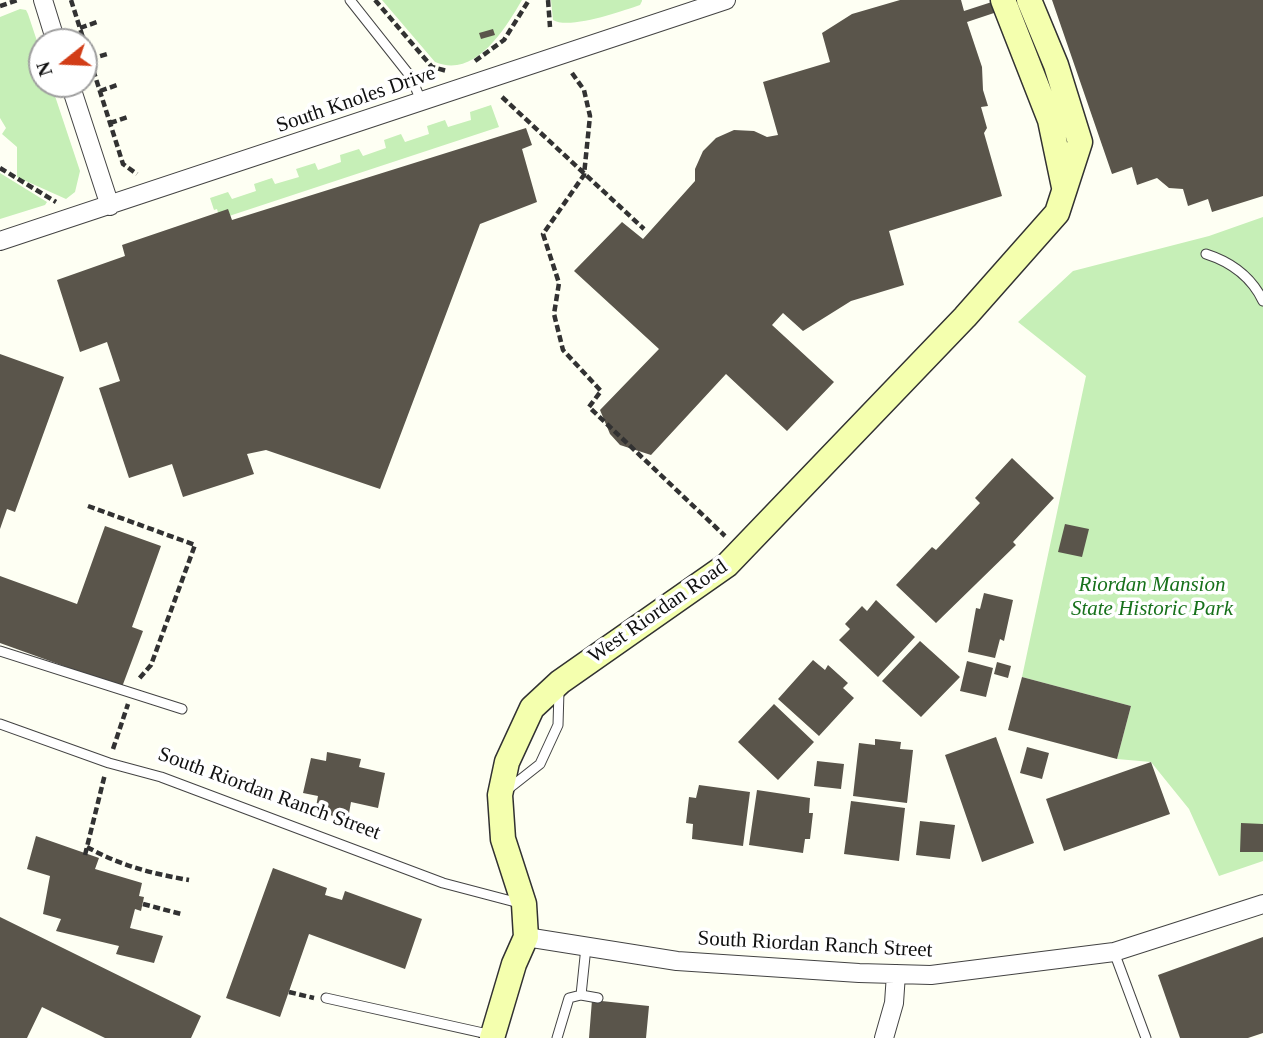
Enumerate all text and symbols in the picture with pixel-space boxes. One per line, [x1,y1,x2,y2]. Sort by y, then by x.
north arrow [28,28,98,98]
text: N [32,59,57,79]
street label: South Knoles Drive [273,61,439,139]
street label: West Riordan Road [584,555,732,669]
park label: Riordan Mansion State Historic Park [1071,572,1233,622]
street label: South Riordan Ranch Street [154,742,384,846]
street label: South Riordan Ranch Street [697,926,933,964]

